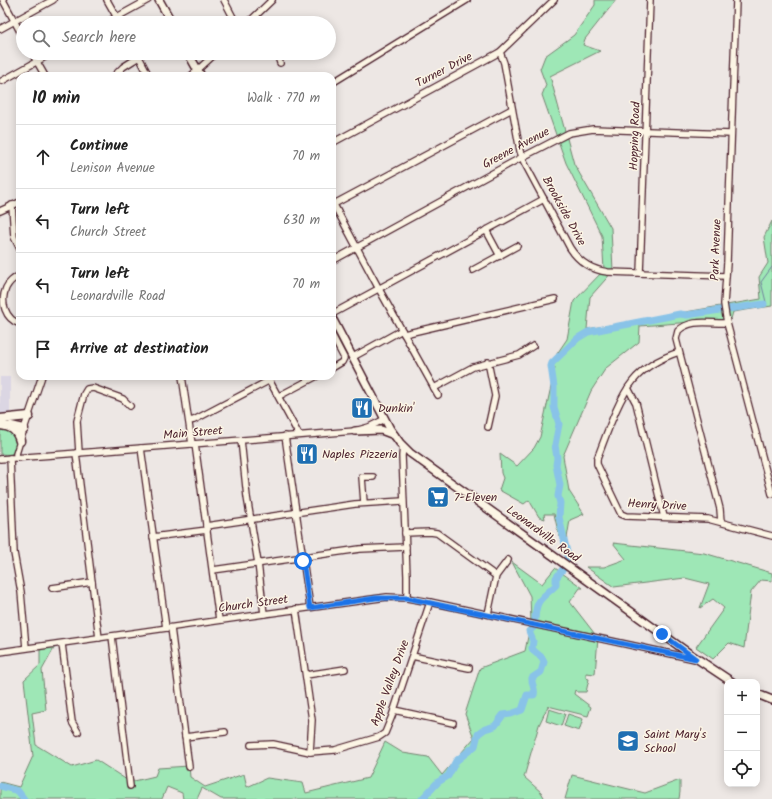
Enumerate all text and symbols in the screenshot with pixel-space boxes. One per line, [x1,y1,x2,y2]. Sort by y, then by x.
search box [16,16,336,60]
text: Search here [62,26,136,50]
icon: search [30,27,52,49]
street label: Turner Drive [412,47,476,93]
text: 10 min [32,85,80,112]
text: Walk · 770 m [247,88,320,109]
street label: Hopping Road [624,100,646,171]
street label: Greene Avenue [479,122,554,174]
text: Continue [70,134,128,158]
icon: ahead [32,146,54,168]
text: 70 m [292,146,320,167]
text: Lenison Avenue [70,158,155,179]
street label: Brookside Drive [537,173,591,250]
text: Turn left [70,198,130,222]
icon: left [32,210,54,232]
text: 630 m [283,210,320,231]
street label: Park Avenue [705,218,727,281]
text: Church Street [70,222,146,243]
text: Turn left [70,262,130,286]
icon: left [32,274,54,296]
text: 70 m [292,274,320,295]
text: Leonardville Road [70,286,165,307]
text: Arrive at destination [70,337,209,361]
icon: arrive [32,338,54,360]
restaurant icon: Dunkin' [349,395,375,421]
place label: Dunkin' [378,399,415,418]
street label: Main Street [162,421,224,445]
restaurant icon: Naples Pizzeria [294,441,320,467]
place label: Naples Pizzeria [322,445,398,464]
supermarket icon: 7-Eleven [425,484,451,510]
place label: 7-Eleven [454,488,497,507]
street label: Henry Drive [627,494,688,516]
street label: Leonardville Road [502,501,585,568]
route start [294,552,312,570]
street label: Church Street [217,590,290,618]
route end [653,625,671,643]
street label: Apple Valley Drive [366,637,415,729]
map controls [724,679,760,787]
button: + [724,679,760,715]
button: − [724,715,760,751]
place label: Saint Mary's School [644,725,706,758]
school or university icon: Saint Mary's School [615,728,641,754]
button: locate [724,751,760,787]

